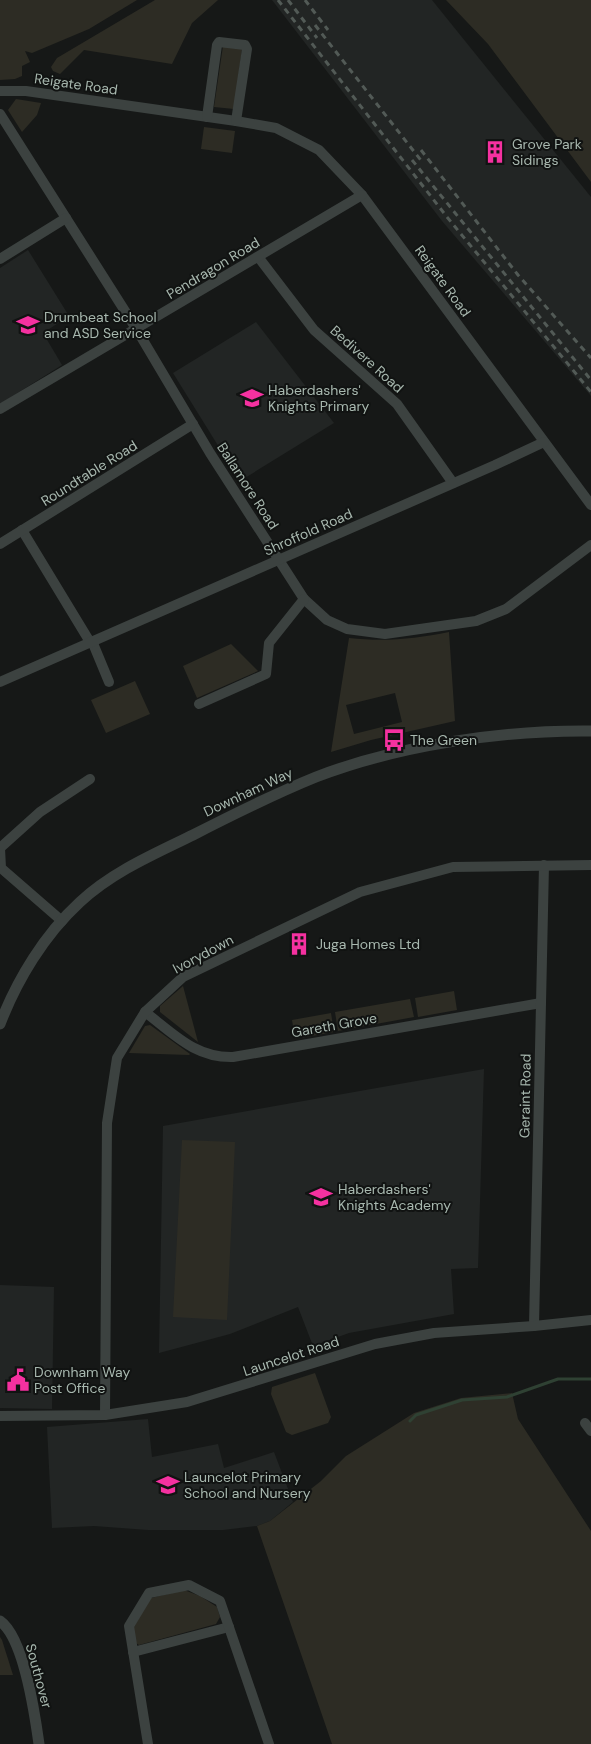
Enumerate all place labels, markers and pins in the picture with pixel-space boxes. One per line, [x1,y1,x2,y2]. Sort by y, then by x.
place label: Grove Park Sidings [512,135,582,169]
building icon: Grove Park Sidings [482,139,508,165]
place label: Drumbeat School and ASD Service [44,308,157,342]
school or university icon: Drumbeat School and ASD Service [15,312,41,338]
place label: Haberdashers' Knights Primary [268,381,370,415]
school or university icon: Haberdashers' Knights Primary [239,385,265,411]
bus stop icon: The Green [381,727,407,753]
place label: The Green [410,731,477,749]
building icon: Juga Homes Ltd [286,931,312,957]
place label: Juga Homes Ltd [316,935,420,953]
place label: Haberdashers' Knights Academy [338,1180,451,1214]
school or university icon: Haberdashers' Knights Academy [308,1184,334,1210]
place label: Downham Way Post Office [34,1363,131,1397]
public building icon: Downham Way Post Office [5,1367,31,1393]
place label: Launcelot Primary School and Nursery [184,1468,311,1502]
school or university icon: Launcelot Primary School and Nursery [155,1472,181,1498]

